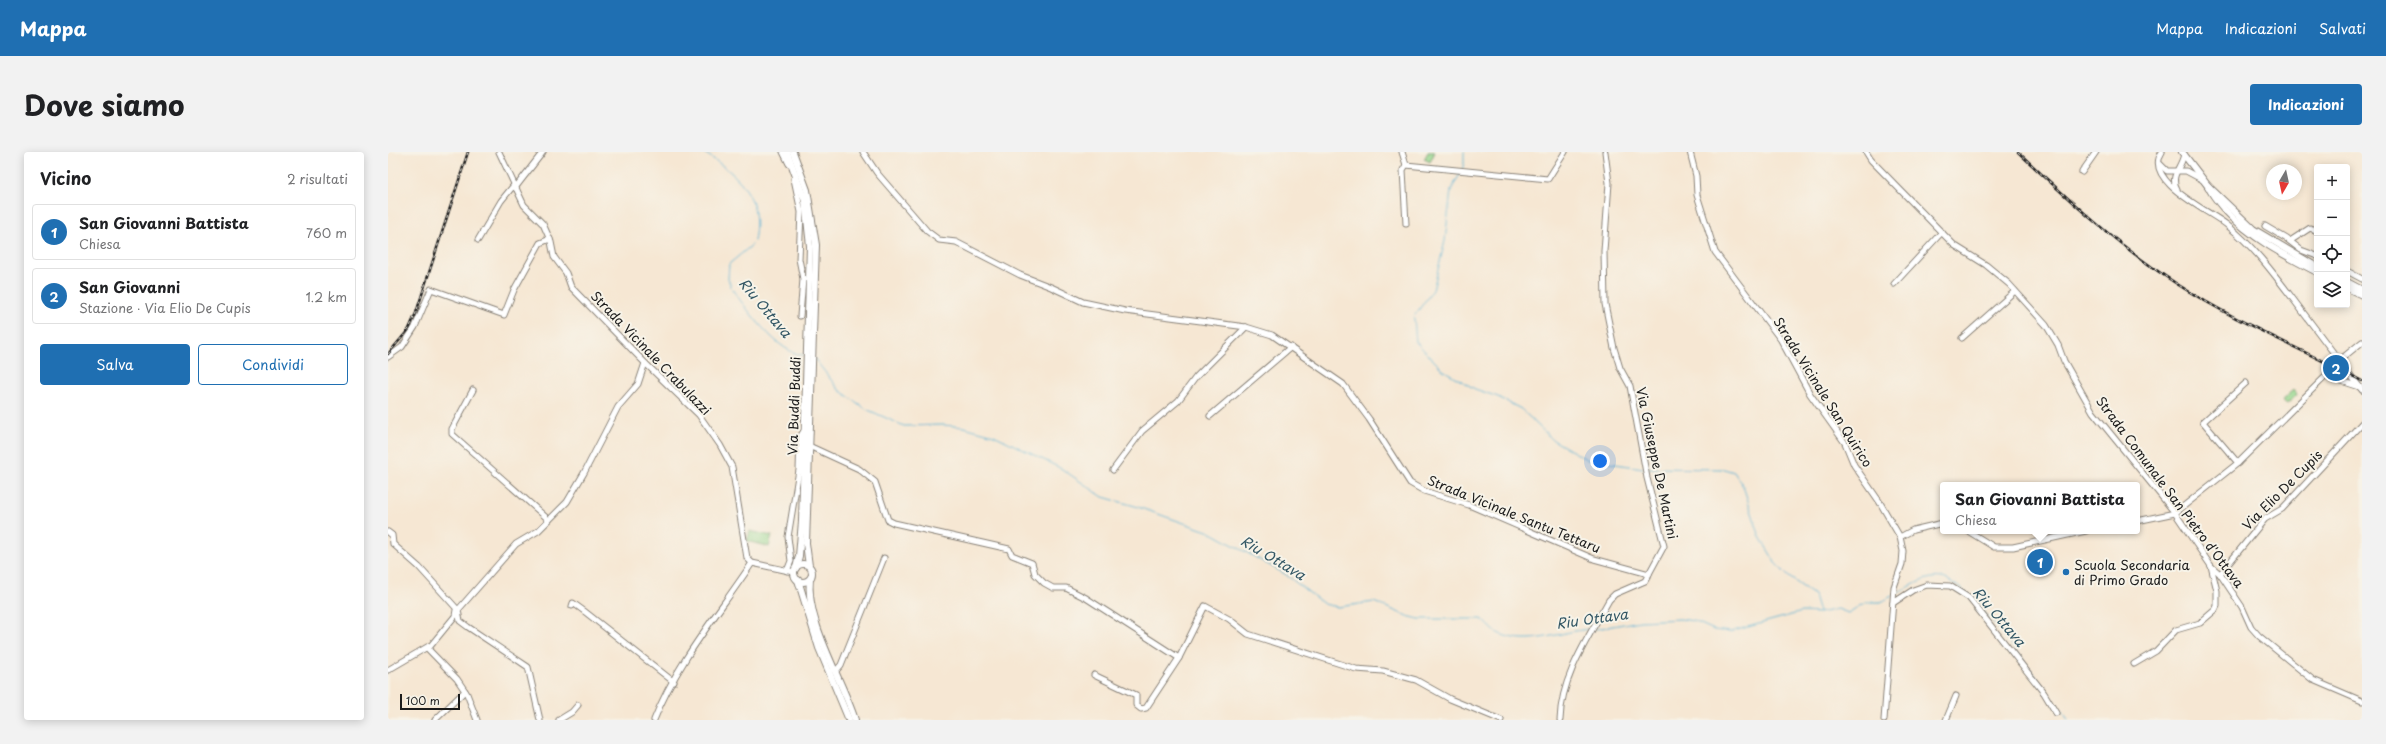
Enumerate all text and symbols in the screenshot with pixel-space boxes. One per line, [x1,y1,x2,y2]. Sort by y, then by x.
text: Mappa [20,14,87,42]
text: Mappa [2156,18,2203,39]
text: Indicazioni [2225,18,2297,39]
text: Salvati [2319,18,2366,39]
text: Dove siamo [24,83,185,126]
button: Indicazioni [2250,84,2362,125]
north arrow [2266,164,2302,200]
map controls [2314,164,2350,308]
button: + [2314,164,2350,200]
text: Vicino [40,165,91,191]
text: 2 risultati [287,169,348,188]
button: − [2314,200,2350,236]
text: San Giovanni Battista [79,211,249,234]
text: 1 [51,223,57,242]
text: 760 m [306,223,347,242]
text: Chiesa [79,234,121,253]
button: locate [2314,236,2350,272]
button: layers [2314,272,2350,308]
water label: Riu Ottava [734,273,797,343]
text: San Giovanni [79,275,180,298]
street label: Strada Vicinale Crabulazzi [587,286,716,419]
text: 2 [49,287,59,306]
text: 1.2 km [306,287,347,306]
text: Stazione · Via Elio De Cupis [79,298,251,317]
street label: Strada Vicinale San Quirico [1769,313,1877,470]
button: Salva [40,344,190,385]
button: Condividi [198,344,348,385]
pin: 2 [2323,353,2349,383]
street label: Via Buddi Buddi [782,356,805,456]
street label: Via Giuseppe De Martini [1632,385,1683,541]
street label: Strada Comunale San Pietro d'Ottava [2092,392,2249,592]
street label: Via Elio De Cupis [2237,445,2326,534]
your location [1590,451,1610,471]
street label: Strada Vicinale Santu Tettaru [1425,470,1604,557]
popup [1940,482,2140,534]
text: San Giovanni Battista [1955,487,2125,510]
text: Chiesa [1955,510,1997,529]
water label: Riu Ottava [1237,530,1311,586]
pin: 1 [2027,547,2053,577]
place label: Scuola Secondaria di Primo Grado [2074,555,2191,589]
marker: Scuola Secondaria di Primo Grado [2061,567,2071,577]
water label: Riu Ottava [1968,582,2031,652]
water label: Riu Ottava [1555,603,1630,634]
scale bar [400,692,460,711]
text: 100 m [406,692,440,709]

